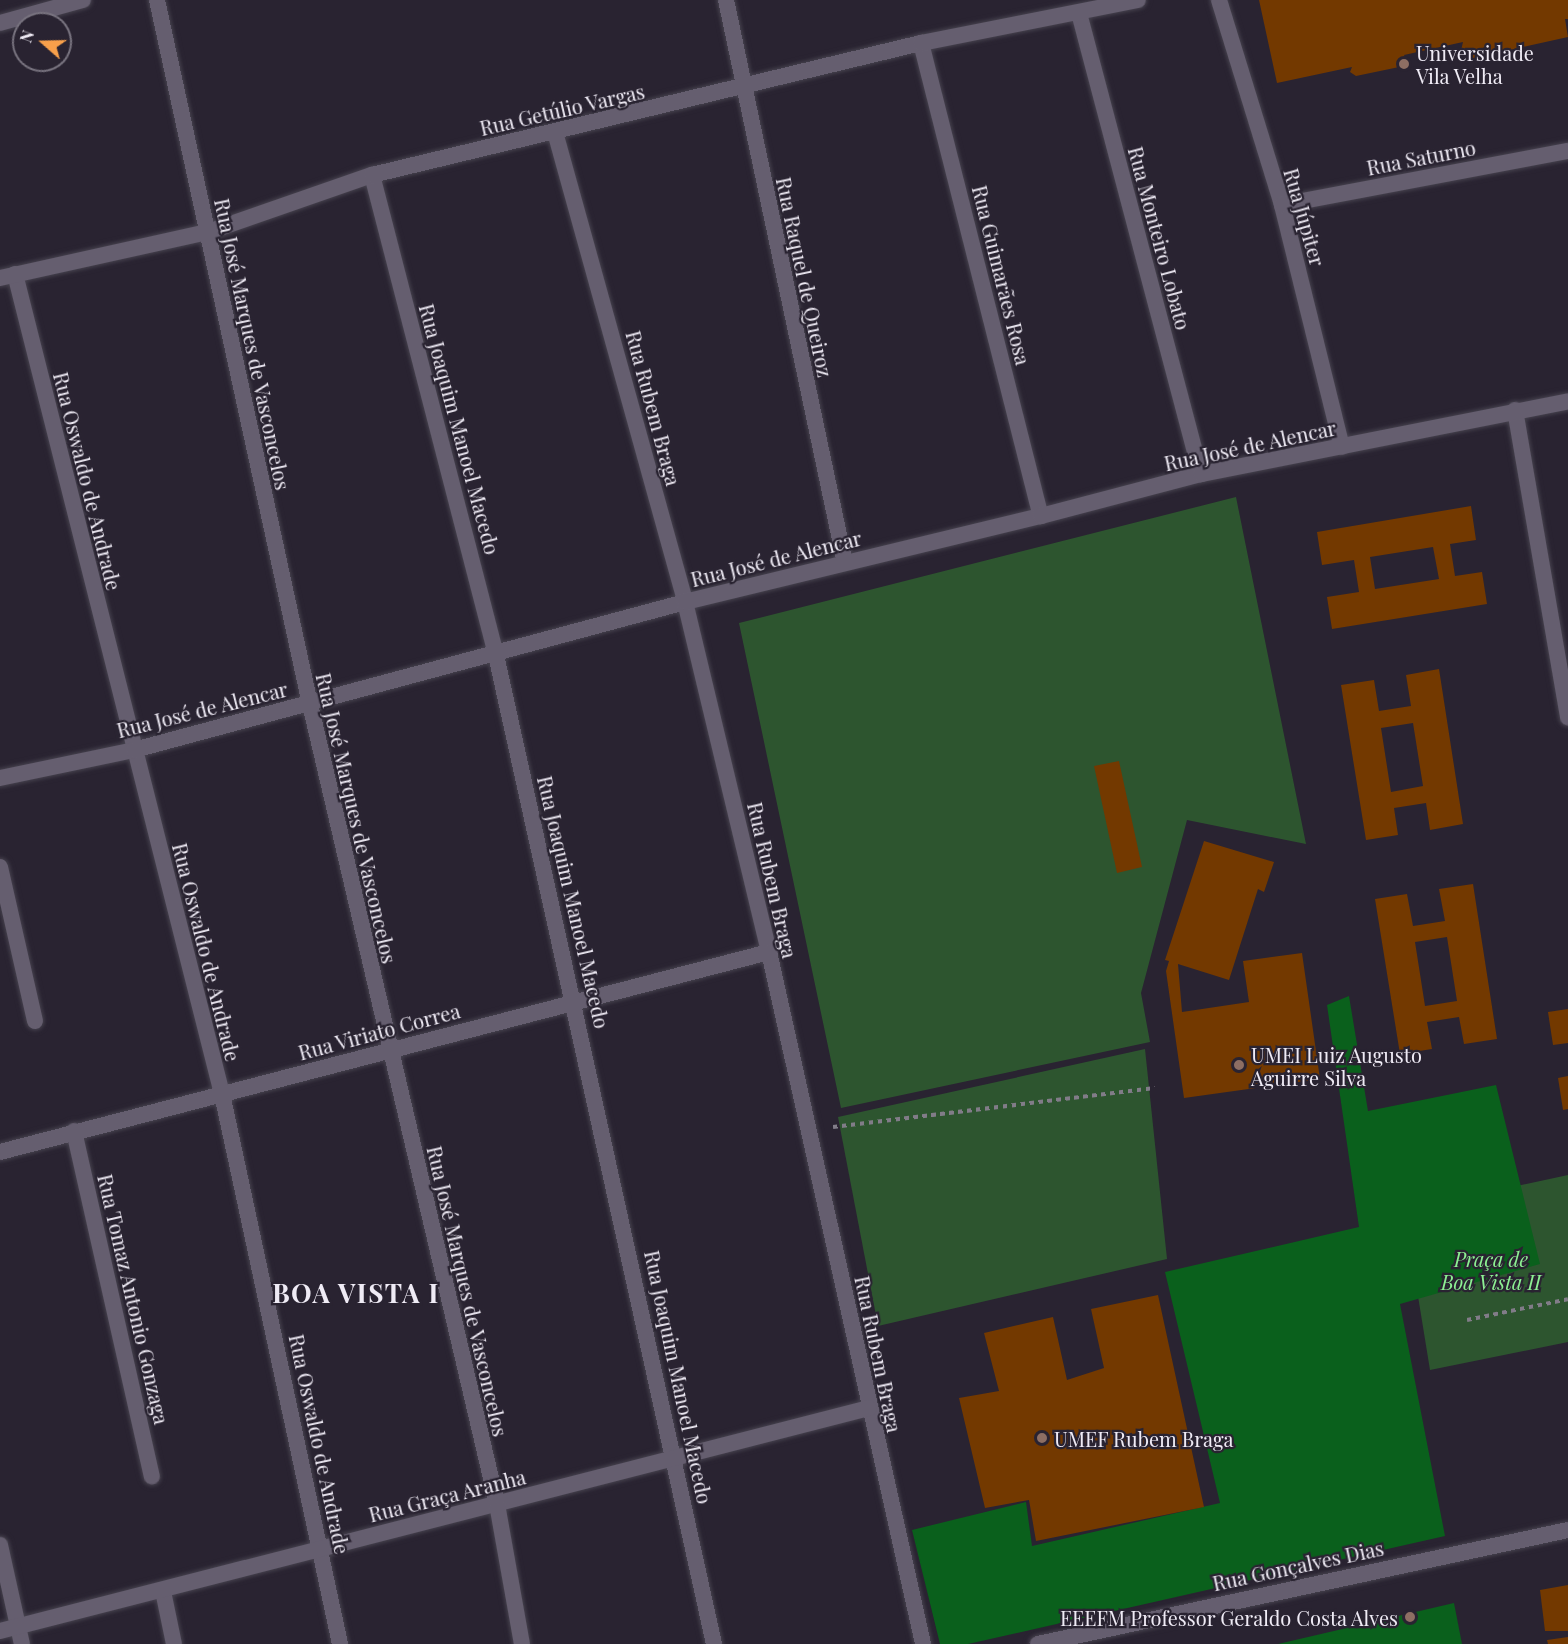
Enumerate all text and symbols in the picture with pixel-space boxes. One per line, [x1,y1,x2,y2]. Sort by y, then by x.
north arrow [12,12,72,72]
text: N [15,27,38,45]
place label: Universidade Vila Velha [1416,40,1534,87]
marker: Universidade Vila Velha [1397,57,1411,71]
street label: Rua Getúlio Vargas [477,78,647,140]
street label: Rua Saturno [1364,135,1478,179]
street label: Rua Monteiro Lobato [1124,144,1196,332]
street label: Rua Júpiter [1280,165,1330,269]
street label: Rua Raquel de Queiroz [772,175,838,379]
street label: Rua Guimarães Rosa [968,183,1036,367]
street label: Rua José Marques de Vasconcelos [210,196,296,492]
street label: Rua Joaquim Manoel Macedo [415,301,505,557]
street label: Rua Rubem Braga [622,328,686,488]
street label: Rua Oswaldo de Andrade [49,369,127,593]
street label: Rua José de Alencar [1161,415,1339,475]
street label: Rua José de Alencar [688,525,864,591]
street label: Rua José Marques de Vasconcelos [312,670,402,966]
street label: Rua José de Alencar [114,676,290,742]
street label: Rua Joaquim Manoel Macedo [533,773,615,1031]
street label: Rua Rubem Braga [743,799,803,961]
street label: Rua Oswaldo de Andrade [168,840,246,1064]
street label: Rua Viriato Correa [295,998,463,1064]
place label: UMEI Luiz Augusto Aguirre Silva [1251,1042,1423,1089]
marker: UMEI Luiz Augusto Aguirre Silva [1232,1058,1246,1072]
street label: Rua José Marques de Vasconcelos [423,1143,513,1439]
street label: Rua Tomaz Antonio Gonzaga [93,1171,175,1427]
park label: Praça de Boa Vista II [1441,1247,1541,1294]
street label: Rua Joaquim Manoel Macedo [640,1248,718,1506]
street label: Rua Rubem Braga [851,1273,907,1435]
district label: BOA VISTA I [272,1277,440,1309]
street label: Rua Oswaldo de Andrade [285,1331,355,1557]
place label: UMEF Rubem Braga [1054,1426,1234,1450]
marker: UMEF Rubem Braga [1035,1431,1049,1445]
street label: Rua Graça Aranha [365,1464,529,1526]
street label: Rua Gonçalves Dias [1210,1535,1386,1595]
place label: EEEFM Professor Geraldo Costa Alves [1059,1605,1398,1629]
marker: EEEFM Professor Geraldo Costa Alves [1403,1610,1417,1624]

